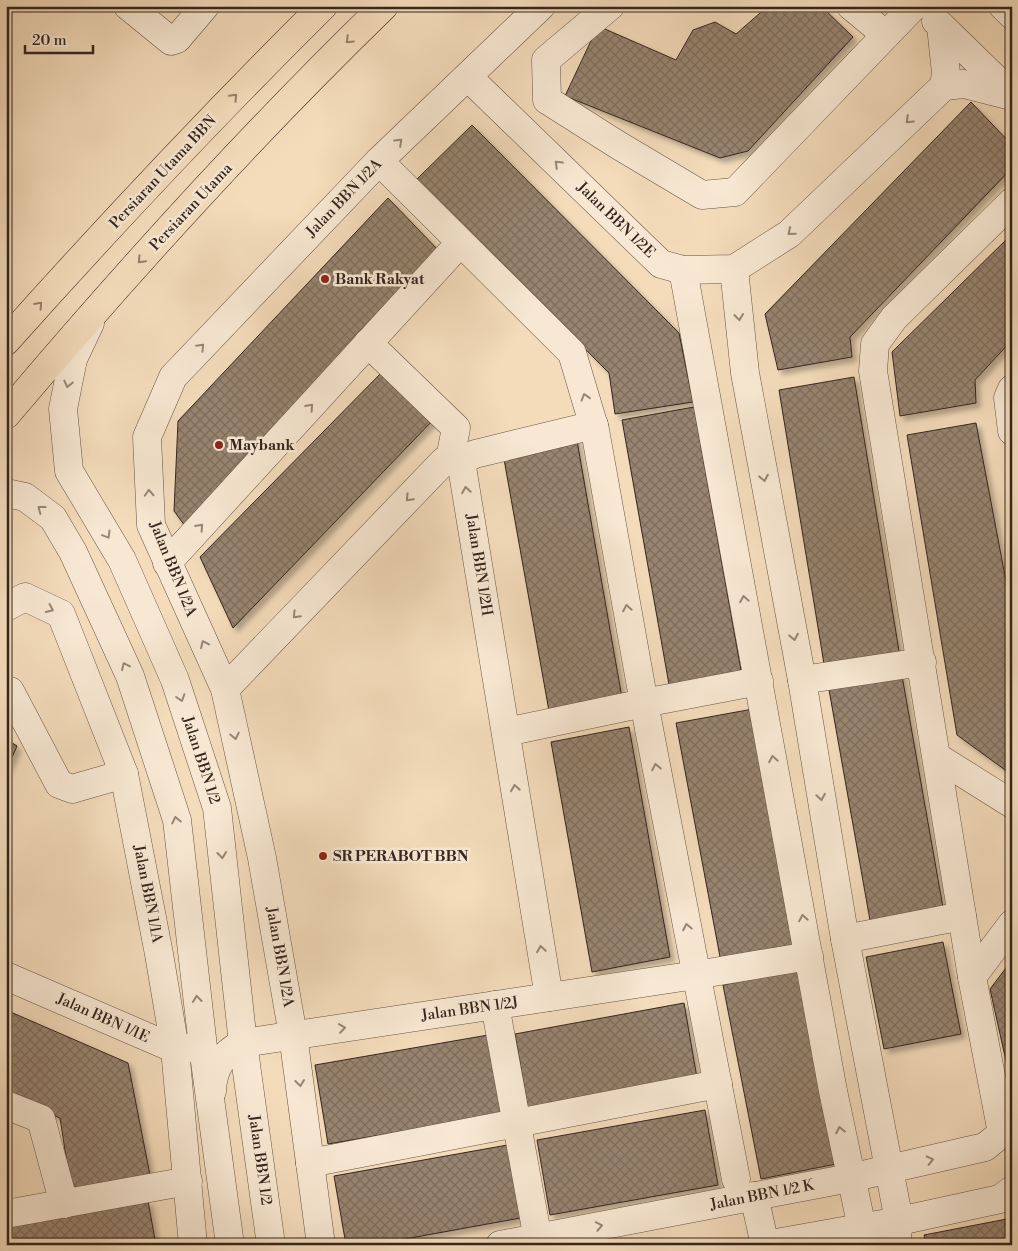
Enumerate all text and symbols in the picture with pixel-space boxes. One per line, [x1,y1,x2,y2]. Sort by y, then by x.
scale bar [25,22,92,54]
text: 20 m [32,31,67,50]
one-way arrow [346,34,355,43]
one-way arrow [228,94,237,103]
street label: Persiaran Utama BBN [106,112,220,232]
one-way arrow [905,114,914,123]
one-way arrow [393,139,402,148]
street label: Jalan BBN 1/2A [301,154,387,242]
street label: Persiaran Utama [146,159,236,255]
one-way arrow [555,161,564,170]
street label: Jalan BBN 1/2E [572,177,659,262]
one-way arrow [788,226,797,234]
one-way arrow [138,254,147,263]
place label: Bank Rakyat [335,270,425,289]
marker: Bank Rakyat [319,273,331,285]
one-way arrow [33,301,42,310]
one-way arrow [733,313,744,321]
one-way arrow [195,344,204,353]
one-way arrow [63,379,74,388]
one-way arrow [581,393,591,402]
one-way arrow [304,403,313,412]
place label: Maybank [229,436,295,455]
marker: Maybank [213,439,225,451]
one-way arrow [759,473,769,482]
one-way arrow [462,486,472,494]
one-way arrow [144,489,155,497]
one-way arrow [405,492,414,501]
one-way arrow [38,506,47,514]
street label: Jalan BBN 1/2H [461,512,496,617]
street label: Jalan BBN 1/2A [145,517,201,620]
one-way arrow [194,523,203,532]
one-way arrow [100,529,110,538]
one-way arrow [739,594,750,603]
one-way arrow [45,603,54,613]
one-way arrow [622,603,632,612]
one-way arrow [293,609,302,618]
one-way arrow [788,633,799,642]
one-way arrow [200,640,211,649]
one-way arrow [121,662,132,671]
one-way arrow [176,694,186,702]
street label: Jalan BBN 1/2 [178,713,224,806]
one-way arrow [229,732,240,741]
one-way arrow [769,754,779,763]
one-way arrow [652,763,662,772]
one-way arrow [511,784,521,793]
one-way arrow [816,793,826,802]
one-way arrow [172,815,182,824]
street label: Jalan BBN 1/1A [129,842,167,945]
place label: SR PERABOT BBN [333,847,469,866]
marker: SR PERABOT BBN [317,850,329,862]
one-way arrow [216,851,227,859]
street label: Jalan BBN 1/2A [262,904,298,1009]
one-way arrow [798,914,808,923]
one-way arrow [682,923,693,931]
one-way arrow [537,944,547,953]
street label: Jalan BBN 1/1E [53,989,152,1047]
street label: Jalan BBN 1/2J [419,993,520,1025]
one-way arrow [192,994,203,1002]
one-way arrow [338,1023,346,1034]
one-way arrow [294,1080,305,1088]
street label: Jalan BBN 1/2 [244,1113,276,1206]
one-way arrow [836,1126,846,1134]
one-way arrow [926,1155,935,1166]
street label: Jalan BBN 1/2 K [708,1175,817,1215]
one-way arrow [595,1221,604,1232]

